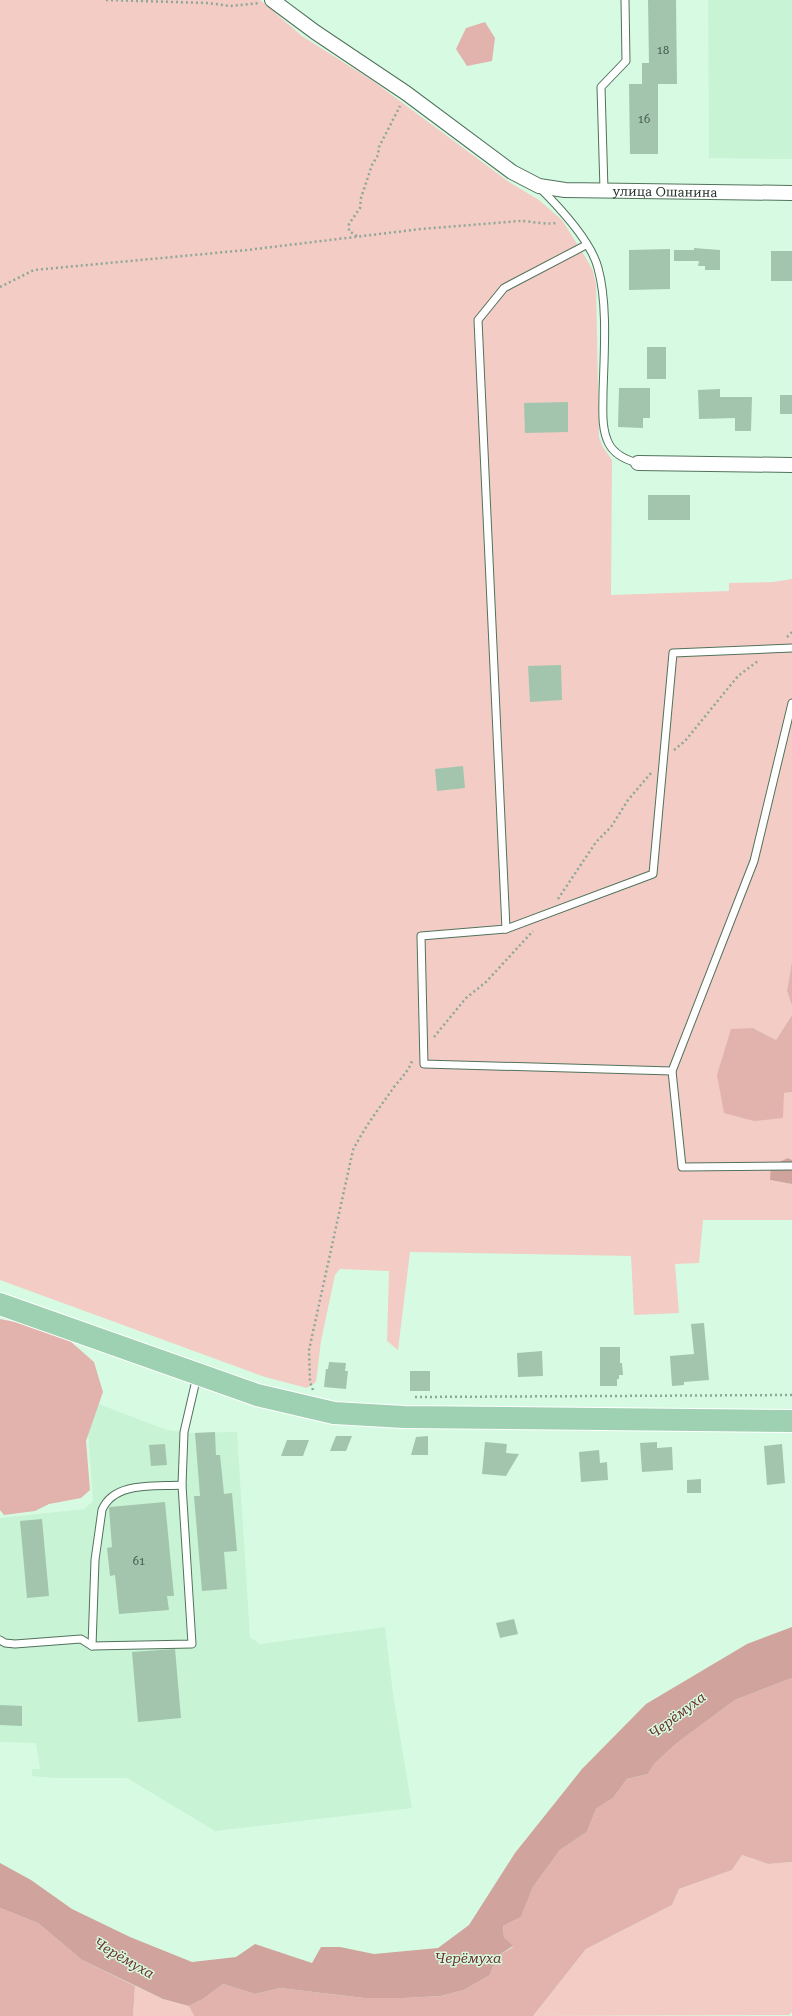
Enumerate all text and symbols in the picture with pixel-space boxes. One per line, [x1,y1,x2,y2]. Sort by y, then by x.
house number: 18 [657,44,669,57]
house number: 16 [638,113,650,126]
street label: улица Ошанина [612,184,717,200]
house number: 61 [133,1555,145,1568]
water label: Черёмуха [645,1688,709,1742]
water label: Черёмуха [91,1934,157,1982]
water label: Черёмуха [435,1950,502,1966]

